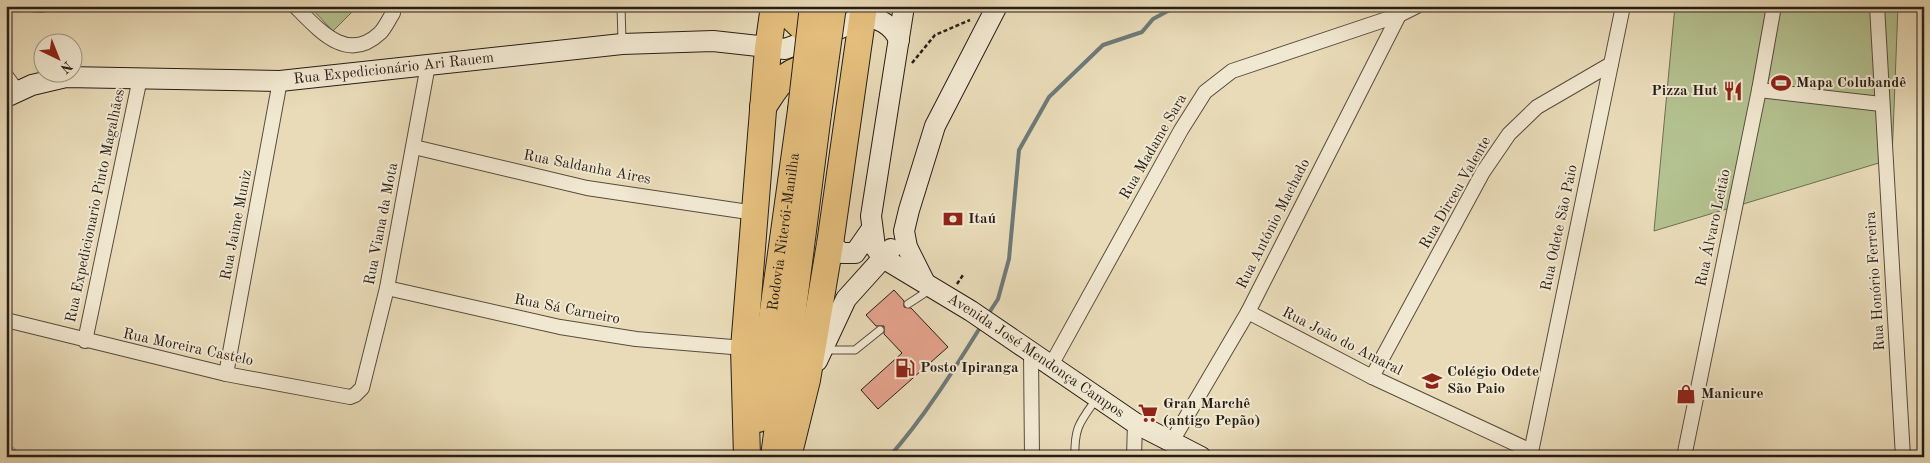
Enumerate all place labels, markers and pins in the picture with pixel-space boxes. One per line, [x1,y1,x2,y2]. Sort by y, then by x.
sports icon: Mapa Colubandê [1770,72,1792,94]
place label: Mapa Colubandê [1796,76,1906,91]
restaurant icon: Pizza Hut [1722,80,1744,102]
place label: Pizza Hut [1651,84,1719,99]
bank icon: Itaú [942,208,964,230]
place label: Itaú [968,212,996,227]
fuel station icon: Posto Ipiranga [894,357,916,379]
place label: Posto Ipiranga [920,361,1019,376]
place label: Colégio Odete São Paio [1447,365,1539,397]
school or university icon: Colégio Odete São Paio [1421,370,1443,392]
shop icon: Manicure [1675,383,1697,405]
place label: Manicure [1701,387,1764,402]
place label: Gran Marchê (antigo Pepão) [1163,397,1260,429]
supermarket icon: Gran Marchê (antigo Pepão) [1137,402,1159,424]

